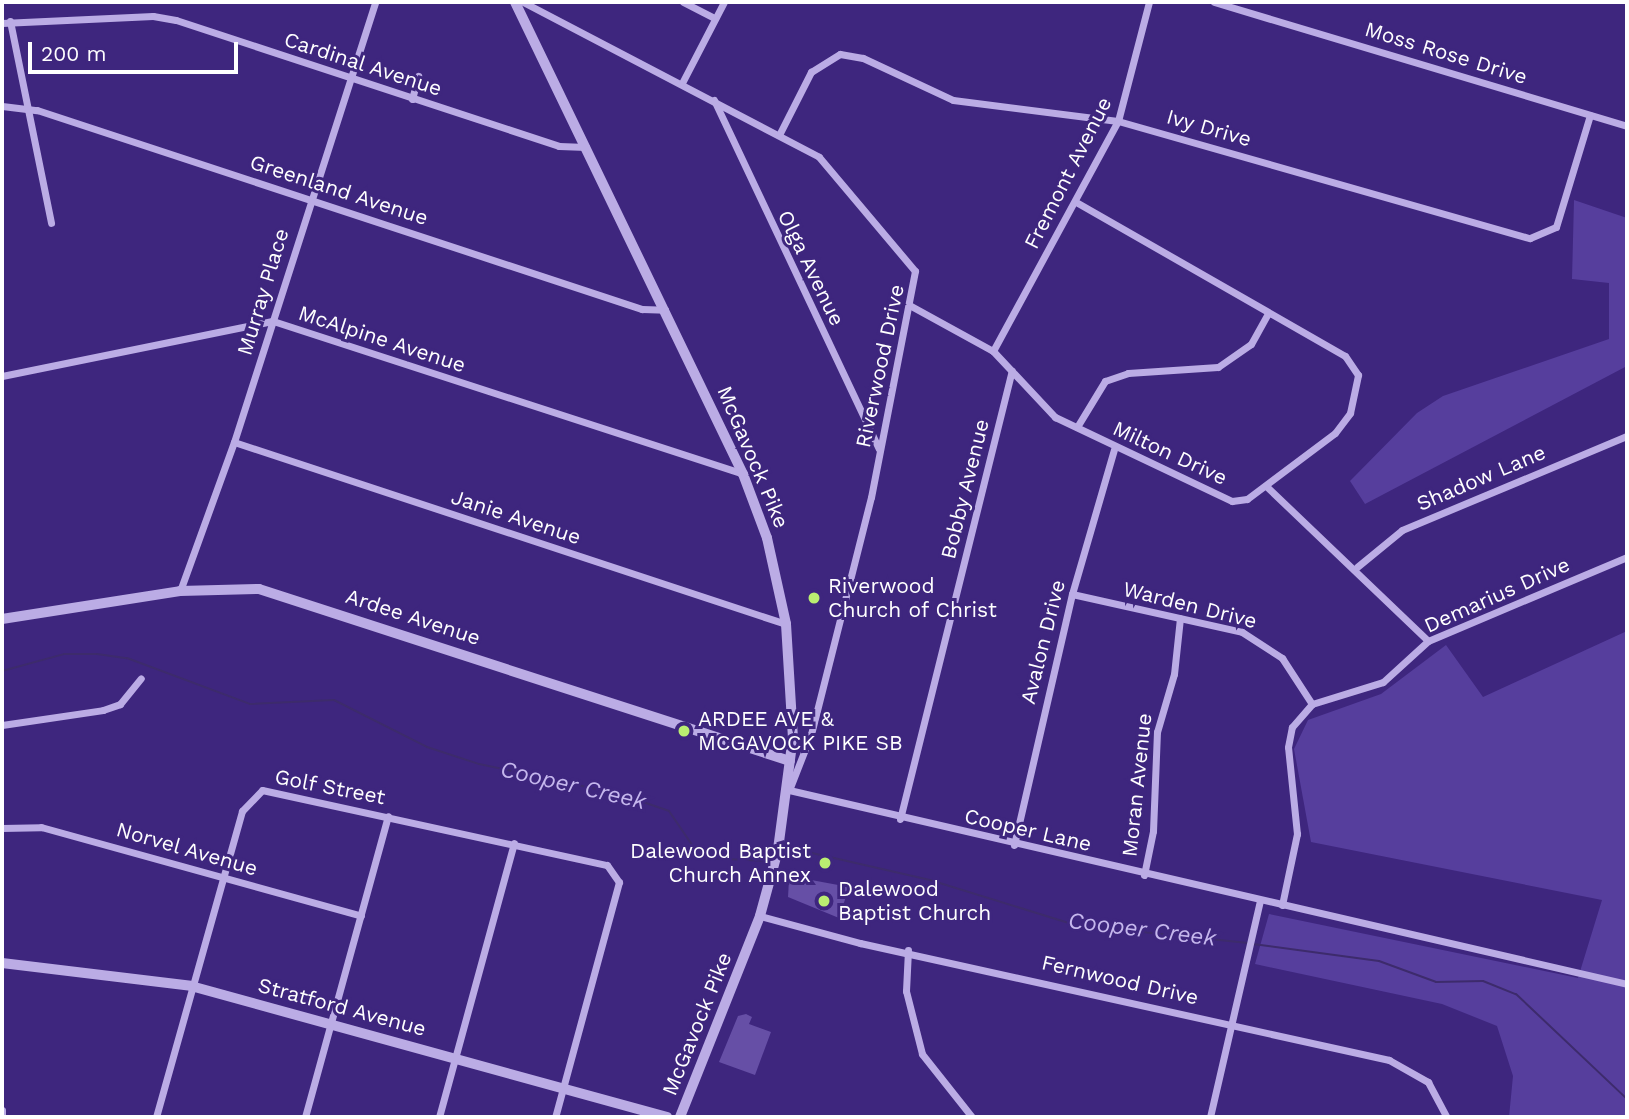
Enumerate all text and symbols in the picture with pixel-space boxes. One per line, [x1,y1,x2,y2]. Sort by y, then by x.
street label: Moss Rose Drive [1362,16,1530,90]
street label: Cardinal Avenue [280,26,446,102]
scale bar [32,28,242,72]
text: 200 m [41,41,107,66]
street label: Fremont Avenue [1019,92,1117,254]
street label: Ivy Drive [1164,104,1254,152]
street label: Greenland Avenue [246,149,432,231]
street label: Olga Avenue [772,206,850,330]
street label: Murray Place [232,225,294,359]
street label: Riverwood Drive [850,282,910,450]
street label: McAlpine Avenue [295,300,469,378]
street label: McGavock Pike [712,382,794,532]
street label: Bobby Avenue [935,416,995,562]
street label: Milton Drive [1109,416,1231,490]
street label: Shadow Lane [1413,439,1549,517]
street label: Janie Avenue [448,484,584,550]
street label: Demarius Drive [1420,552,1574,638]
place label: Riverwood Church of Christ [828,573,998,623]
street label: Warden Drive [1120,576,1260,634]
street label: Avalon Drive [1015,577,1071,707]
street label: Ardee Avenue [342,583,484,651]
marker: Riverwood Church of Christ [806,590,822,606]
place label: ARDEE AVE & MCGAVOCK PIKE SB [698,706,903,756]
street label: Moran Avenue [1117,712,1157,858]
marker: ARDEE AVE & MCGAVOCK PIKE SB [676,723,692,739]
water label: Cooper Creek [497,756,649,816]
street label: Golf Street [272,764,388,810]
street label: Cooper Lane [962,803,1094,857]
street label: Norvel Avenue [113,817,261,881]
place label: Dalewood Baptist Church Annex [630,838,811,888]
marker: Dalewood Baptist Church Annex [817,855,833,871]
place label: Dalewood Baptist Church [838,876,991,926]
marker: Dalewood Baptist Church [816,893,832,909]
water label: Cooper Creek [1066,907,1218,953]
street label: McGavock Pike [657,949,737,1099]
street label: Fernwood Drive [1039,950,1201,1010]
street label: Stratford Avenue [255,972,429,1042]

